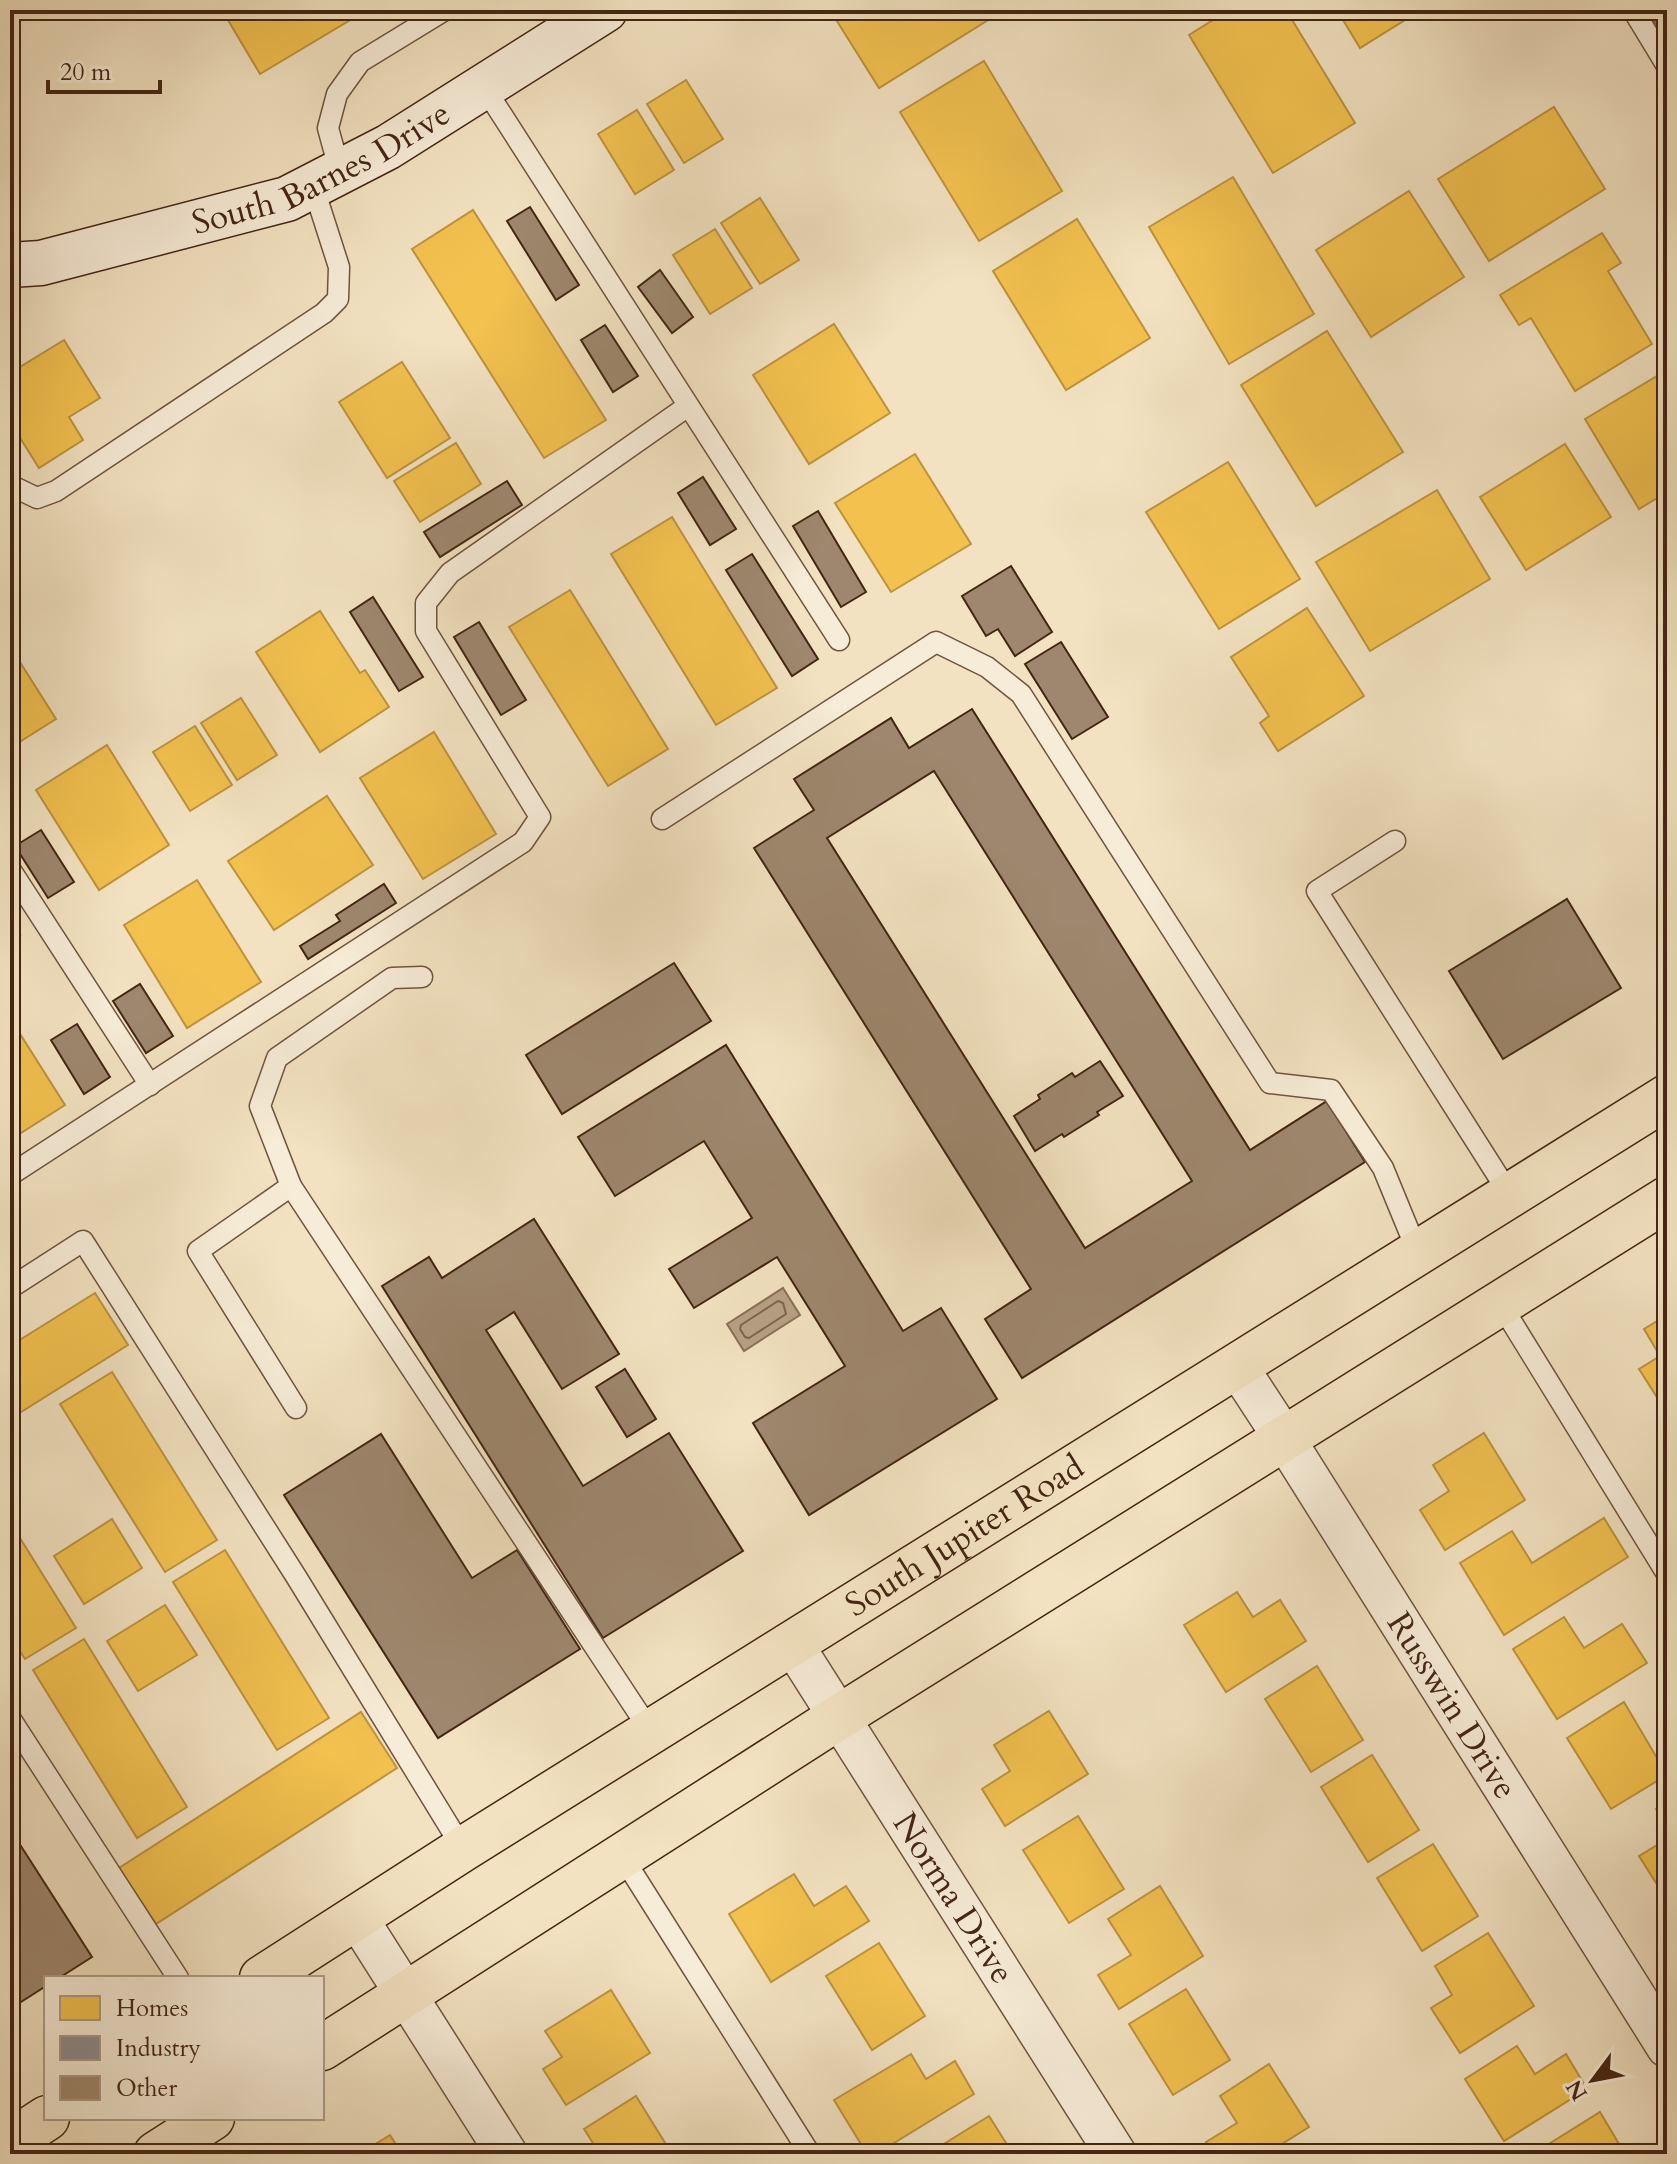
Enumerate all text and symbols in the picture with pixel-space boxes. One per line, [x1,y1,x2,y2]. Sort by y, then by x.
scale bar [48,44,160,94]
text: 20 m [60,56,112,89]
street label: South Barnes Drive [187,91,459,246]
street label: South Jupiter Road [836,1444,1092,1628]
street label: Russwin Drive [1376,1603,1528,1808]
street label: Norma Drive [882,1804,1025,1993]
legend [44,1976,324,2120]
text: Homes [116,1992,188,2025]
text: Industry [116,2032,201,2065]
north arrow [1553,2040,1633,2120]
text: Other [116,2072,177,2105]
text: N [1559,2074,1595,2106]

